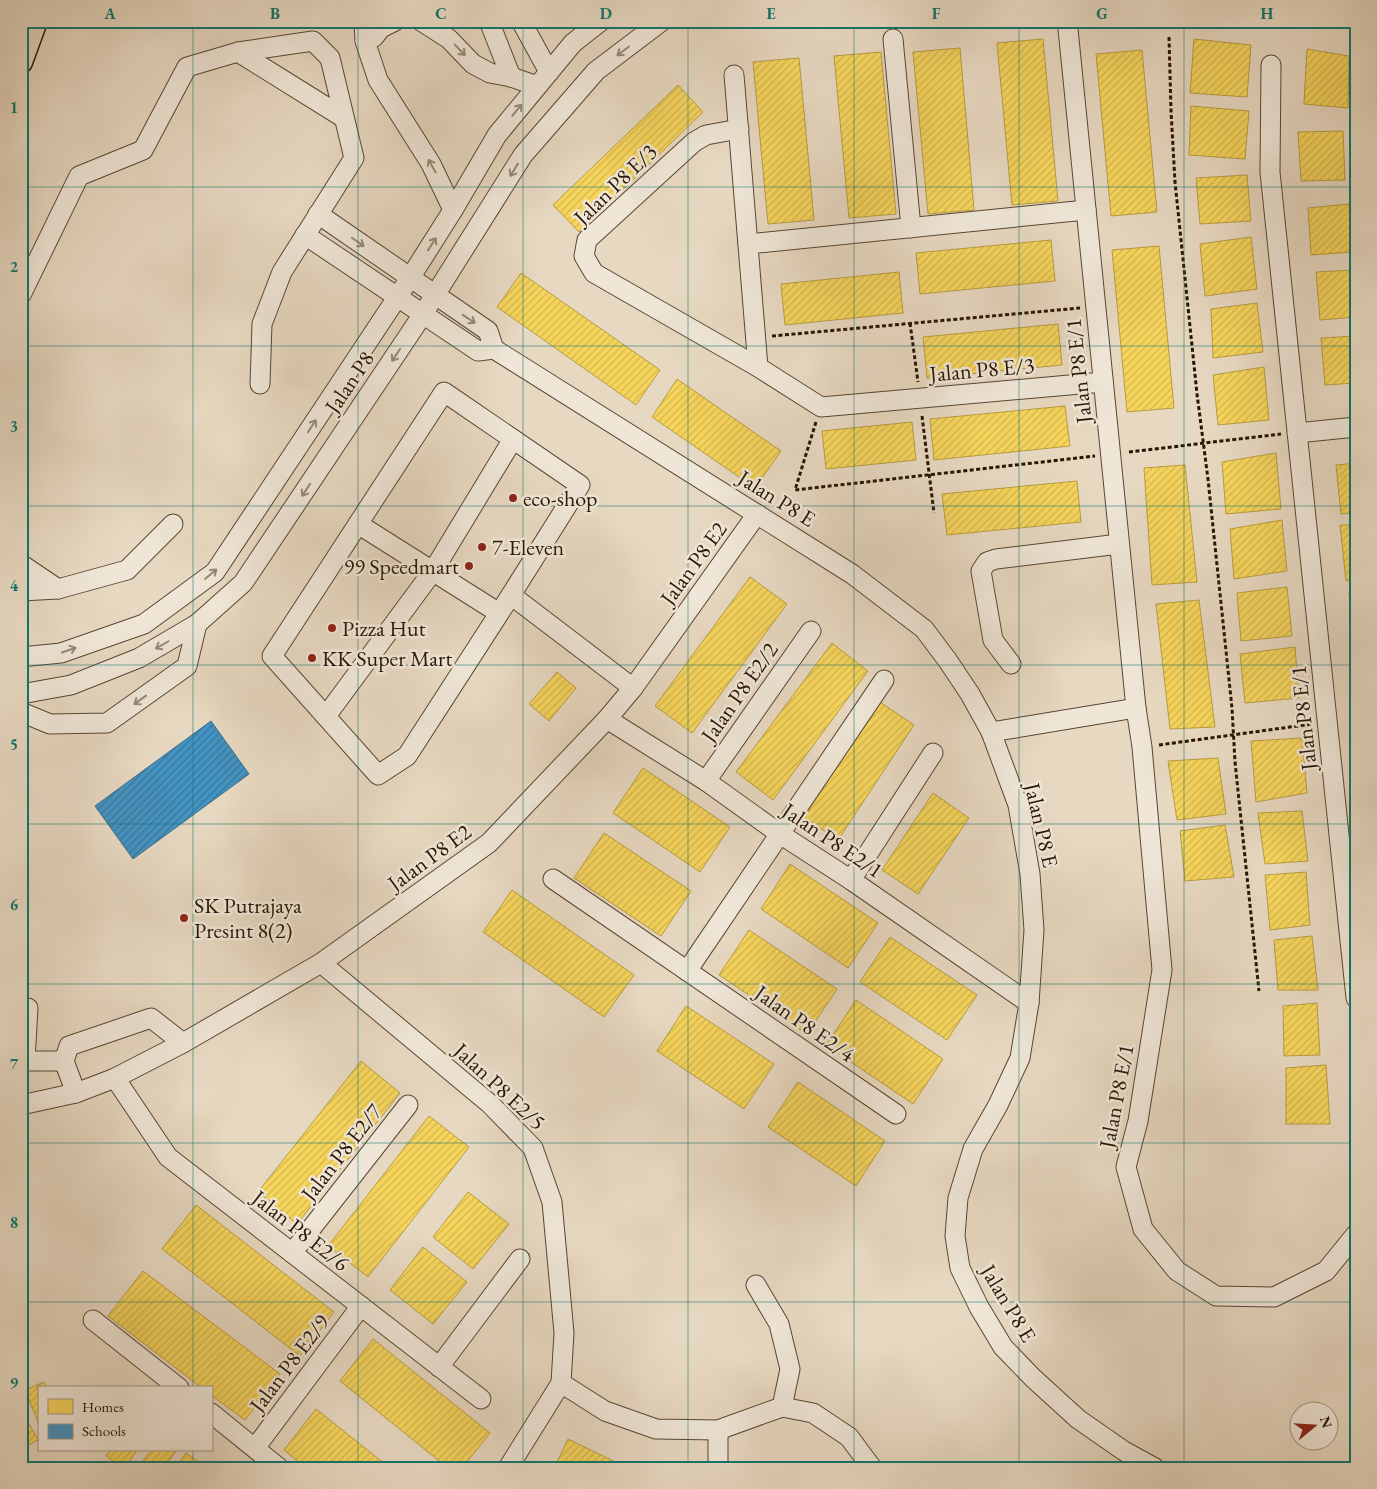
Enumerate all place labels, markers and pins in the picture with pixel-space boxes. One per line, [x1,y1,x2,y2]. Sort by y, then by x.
place label: eco-shop [523,484,598,513]
marker: eco-shop [507,492,519,504]
place label: 7-Eleven [492,533,565,562]
marker: 7-Eleven [476,541,488,553]
place label: 99 Speedmart [344,552,459,581]
marker: 99 Speedmart [463,560,475,572]
place label: Pizza Hut [342,614,426,643]
marker: Pizza Hut [326,622,338,634]
place label: KK Super Mart [322,644,452,673]
marker: KK Super Mart [306,652,318,664]
place label: SK Putrajaya Presint 8(2) [194,891,302,945]
marker: SK Putrajaya Presint 8(2) [178,912,190,924]

